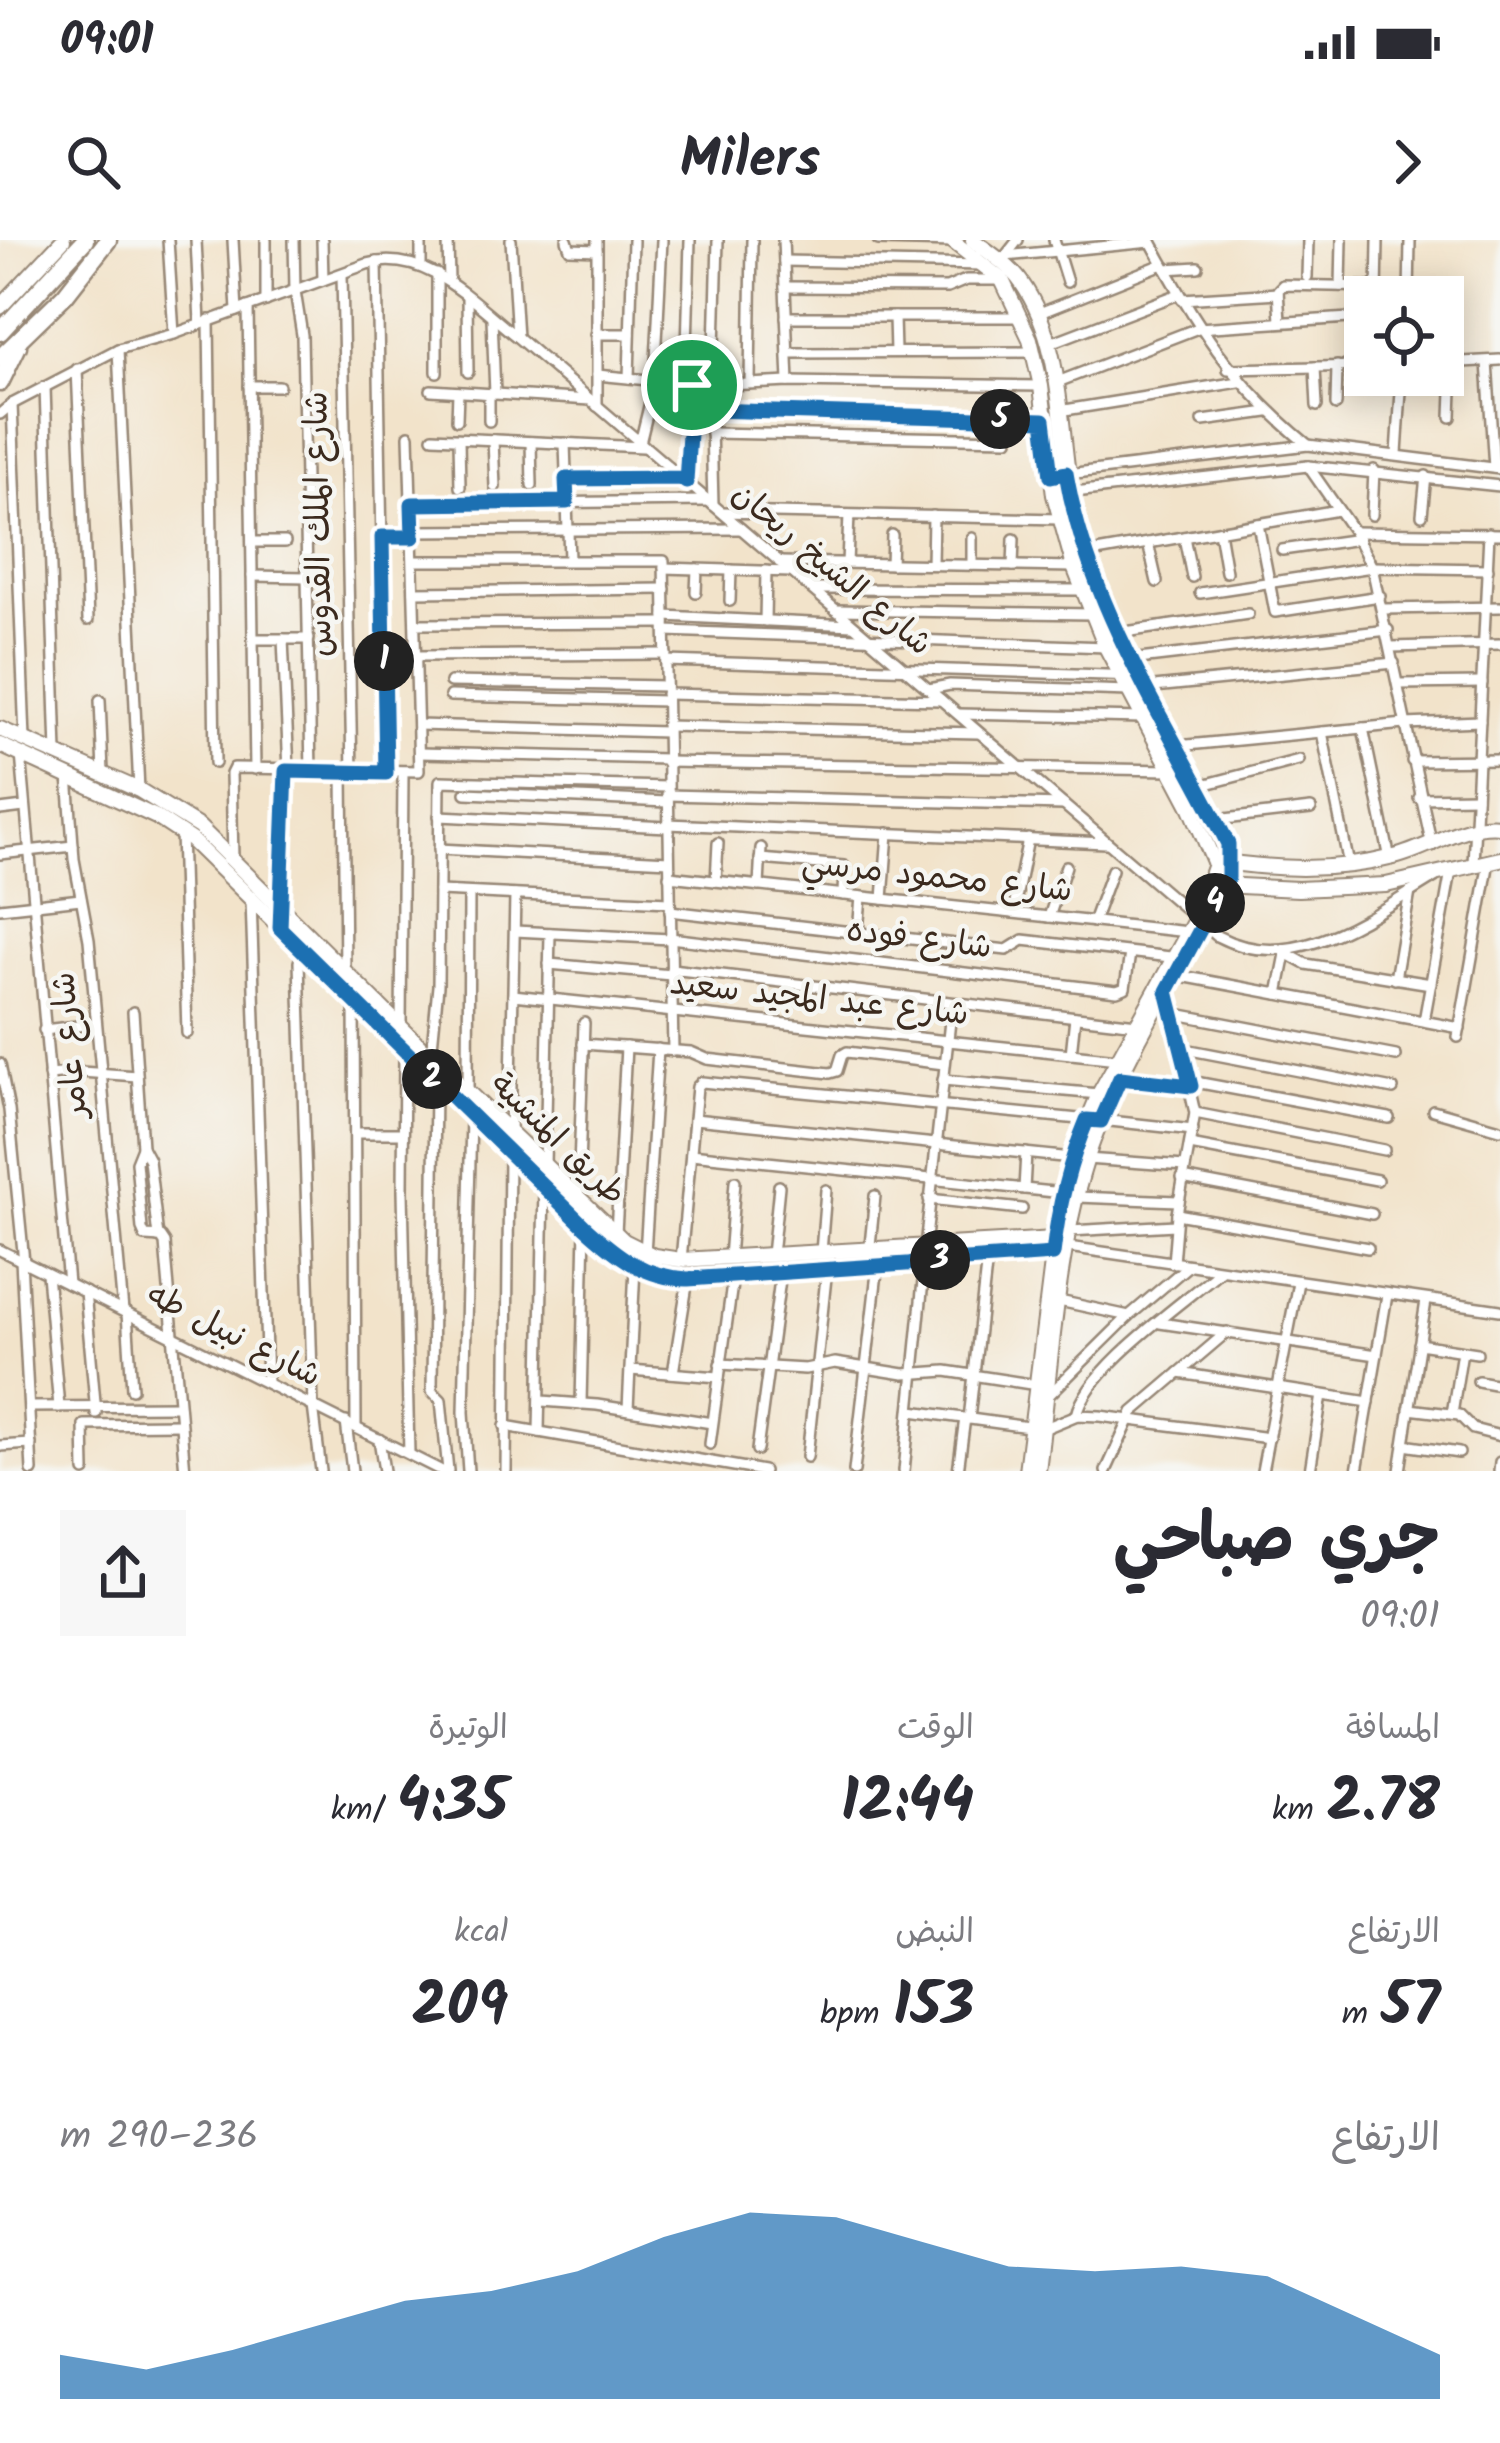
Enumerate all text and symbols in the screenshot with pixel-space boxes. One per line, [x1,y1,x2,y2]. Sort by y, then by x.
text: 09:01 [60,6,154,78]
text: Milers [680,119,820,205]
icon: search [60,129,126,195]
icon: forward [1374,129,1440,195]
map controls [1344,276,1464,396]
button: locate [1344,276,1464,396]
pin [641,334,743,436]
icon: arrive [659,352,725,418]
pin: 5 [970,389,1030,449]
street label: شارع الملك القدوس [291,391,349,657]
text: 5 [992,392,1008,445]
street label: شارع الشيخ ريحان [719,470,943,670]
pin: 1 [354,631,414,691]
text: 1 [379,634,389,687]
street label: شارع محمود مرسي [799,837,1075,919]
pin: 4 [1185,873,1245,933]
text: 4 [1206,876,1224,929]
street label: شارع فوده [843,905,995,975]
street label: شارع عبد المجيد سعيد [667,958,971,1042]
street label: شارع عامر [38,970,104,1123]
pin: 2 [402,1049,462,1109]
text: 2 [422,1052,442,1105]
street label: طريق المنشية [476,1061,638,1219]
pin: 3 [910,1230,970,1290]
text: 3 [931,1233,949,1286]
street label: شارع نبيل طه [136,1269,330,1403]
text: جري صباحي [1113,1489,1440,1594]
button: share [60,1510,186,1636]
text: 09:01 [1360,1587,1440,1649]
text: الوتيرة [428,1703,508,1756]
text: الوقت [897,1703,974,1756]
text: المسافة [1346,1703,1440,1756]
text: 4:35 [397,1756,508,1852]
text: 12:44 [841,1756,974,1852]
text: 2.78 [1327,1756,1440,1852]
text: /km [331,1785,397,1838]
text: km [1272,1785,1327,1838]
text: kcal [454,1907,508,1960]
text: النبض [895,1907,974,1960]
text: الارتفاع [1347,1907,1440,1960]
text: 209 [412,1960,508,2056]
text: 153 [893,1960,974,2056]
text: 57 [1381,1960,1440,2056]
text: bpm [820,1989,893,2042]
text: m [1342,1989,1381,2042]
text: 236–290 m [60,2107,258,2169]
text: الارتفاع [1331,2109,1440,2171]

